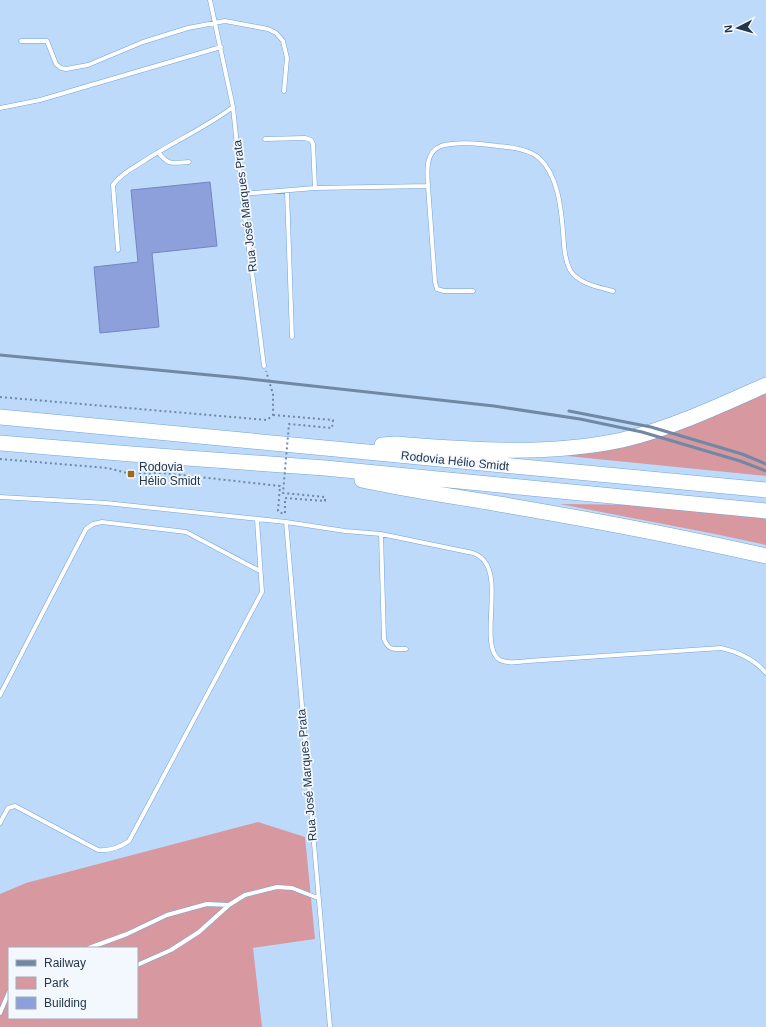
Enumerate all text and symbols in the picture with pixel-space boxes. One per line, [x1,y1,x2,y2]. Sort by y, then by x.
north arrow [718,8,758,48]
text: N [722,24,734,34]
street label: Rua José Marques Prata [230,139,260,273]
street label: Rodovia Hélio Smidt [400,448,510,474]
place label: Rodovia Hélio Smidt [139,460,201,488]
marker: Rodovia Hélio Smidt [126,469,136,479]
street label: Rua José Marques Prata [294,708,320,842]
legend [8,947,138,1019]
text: Railway [44,956,86,970]
text: Park [44,976,70,990]
text: Building [44,996,87,1010]

